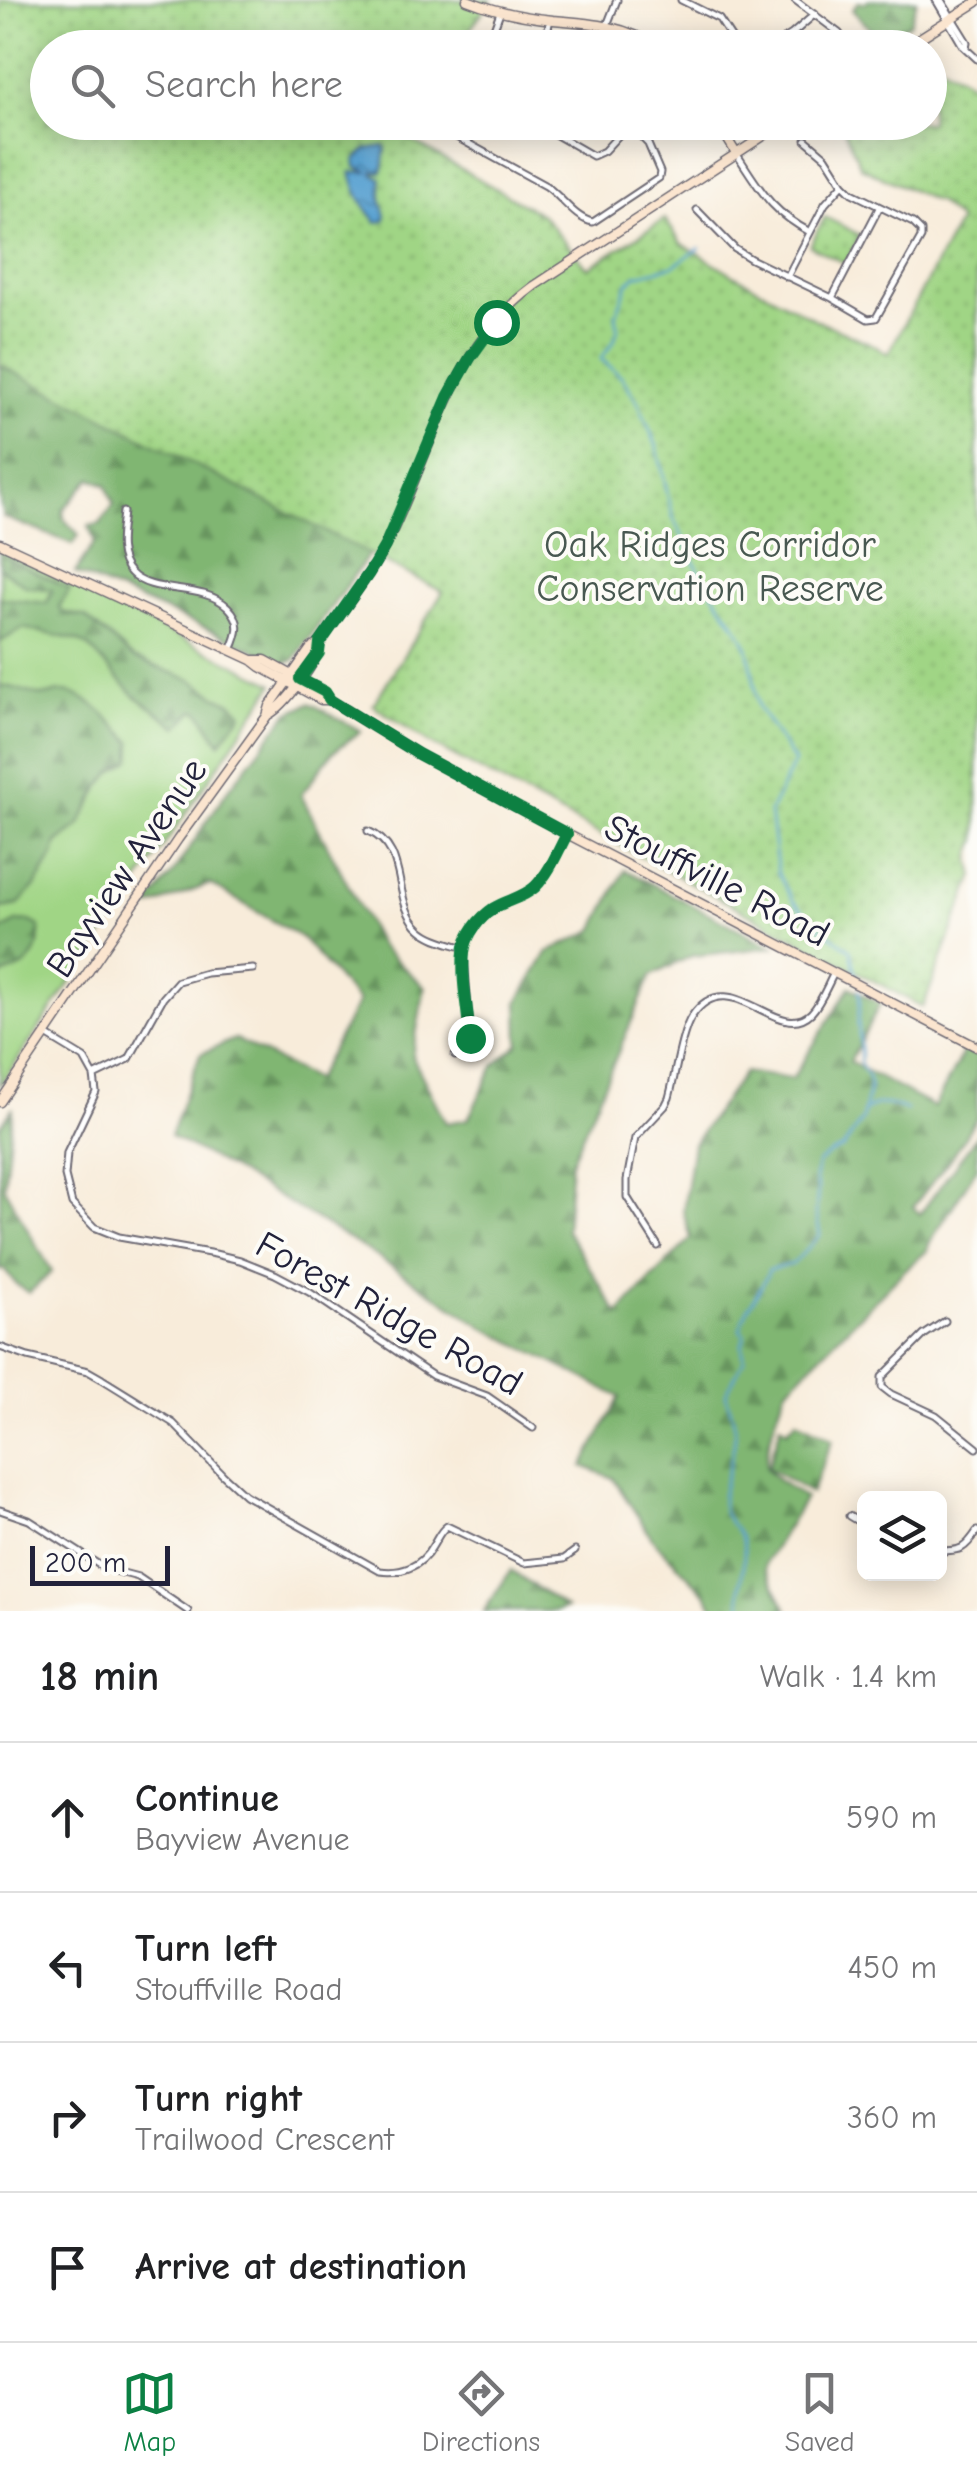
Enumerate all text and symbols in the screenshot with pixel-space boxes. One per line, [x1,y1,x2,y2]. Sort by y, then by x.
search box [30,30,947,140]
icon: search [65,58,120,113]
text: Search here [145,63,343,107]
route start [474,300,520,346]
park label: Oak Ridges Corridor Conservation Reserve [536,523,884,611]
street label: Bayview Avenue [38,750,216,986]
street label: Stouffville Road [597,805,837,957]
route end [448,1016,494,1062]
street label: Forest Ridge Road [248,1223,530,1405]
map controls [857,1491,947,1581]
button: layers [857,1491,947,1581]
scale bar [30,1541,170,1586]
text: 200 m [45,1547,126,1579]
text: 18 min [40,1652,159,1701]
text: Walk · 1.4 km [760,1658,937,1695]
text: Continue [135,1777,279,1821]
icon: ahead [40,1790,95,1845]
text: 590 m [846,1799,937,1836]
text: Bayview Avenue [135,1821,350,1858]
text: Turn left [135,1927,276,1971]
icon: left [40,1940,95,1995]
text: 450 m [848,1949,937,1986]
text: Stouffville Road [135,1971,343,2008]
text: Turn right [135,2077,302,2121]
icon: right [40,2090,95,2145]
text: 360 m [847,2099,937,2136]
text: Trailwood Crescent [135,2121,394,2158]
icon: arrive [40,2240,95,2295]
text: Arrive at destination [135,2245,467,2289]
tab: Map [122,2366,177,2458]
tab: Directions [422,2366,540,2458]
tab: Saved [785,2366,855,2458]

